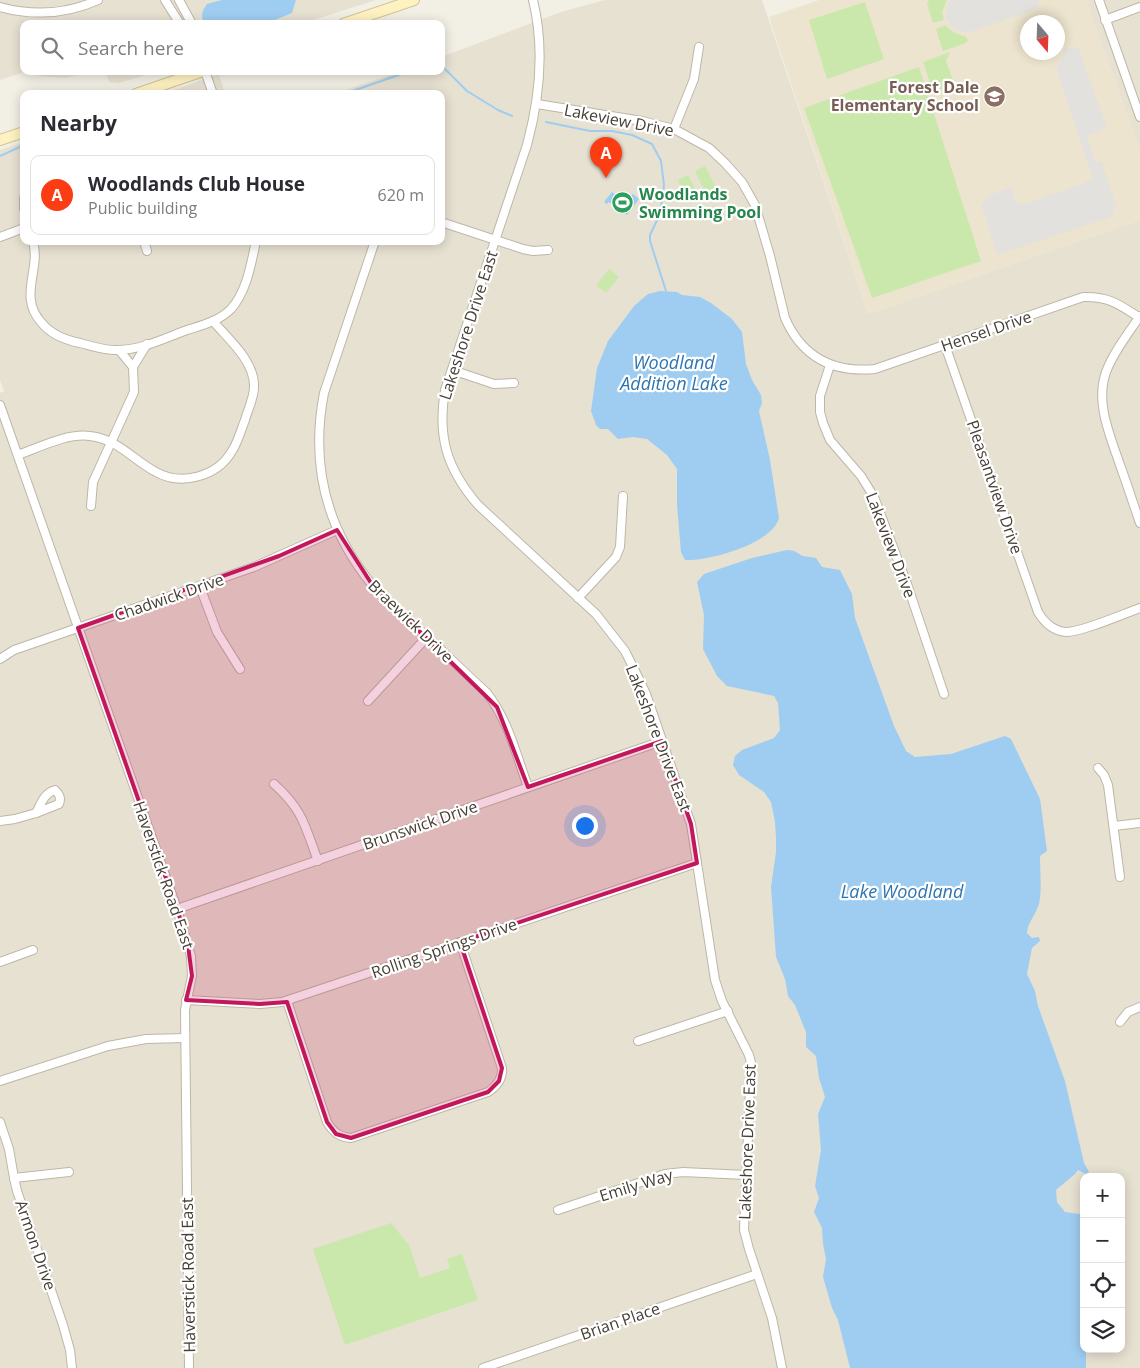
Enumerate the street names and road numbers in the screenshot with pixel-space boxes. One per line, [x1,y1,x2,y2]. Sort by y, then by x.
street label: Lakeview Drive [562,99,676,141]
street label: Lakeshore Drive East [433,247,503,402]
street label: Hensel Drive [938,305,1034,357]
street label: Pleasantview Drive [962,417,1028,557]
street label: Lakeview Drive [861,489,921,601]
street label: Chadwick Drive [111,568,227,626]
street label: Braewick Drive [364,575,458,667]
street label: Lakeshore Drive East [621,661,697,815]
street label: Brunswick Drive [360,795,480,855]
street label: Haverstick Road East [128,798,200,952]
street label: Rolling Springs Drive [368,913,520,983]
street label: Lakeshore Drive East [733,1063,761,1220]
street label: Emily Way [597,1163,676,1207]
street label: Armon Drive [10,1197,62,1293]
street label: Haverstick Road East [176,1197,200,1353]
street label: Brian Place [577,1297,663,1345]

